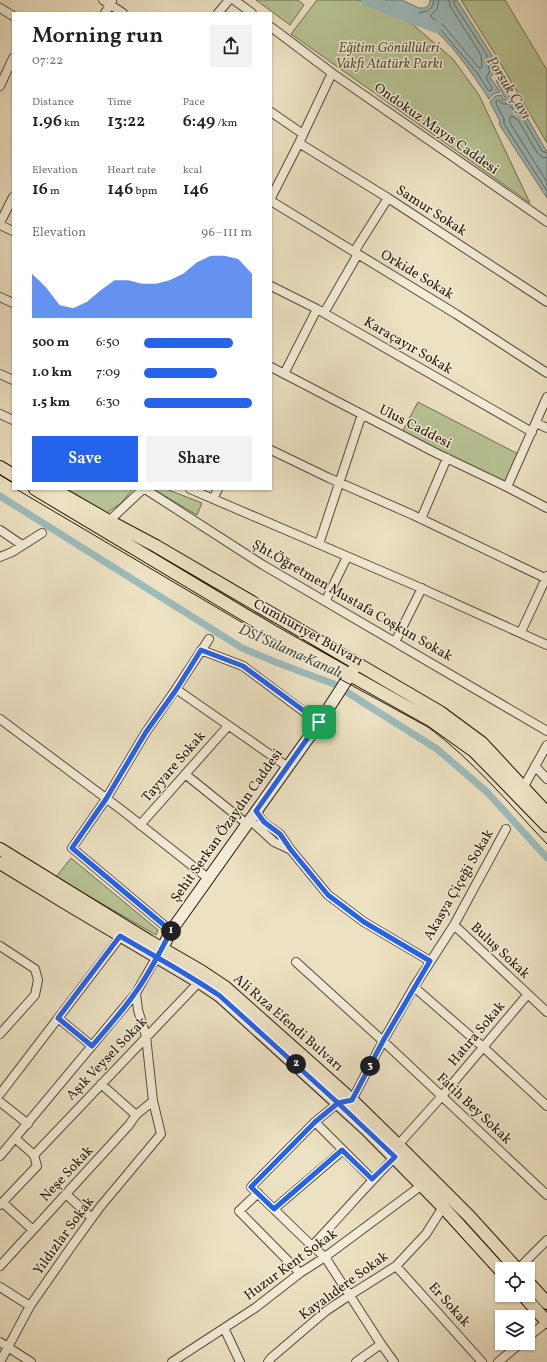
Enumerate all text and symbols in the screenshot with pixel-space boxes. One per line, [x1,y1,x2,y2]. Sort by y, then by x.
text: Morning run [32,21,163,52]
button: share [210,25,252,67]
park label: Eğitim Gönüllüleri Vakfı Atatürk Parkı [335,39,443,74]
text: 07:22 [32,52,63,70]
water label: Porsuk Çayı [480,53,536,124]
street label: Ondokuz Mayıs Caddesi [370,79,502,179]
text: Distance [32,95,74,110]
text: Time [107,95,131,110]
text: Pace [183,95,205,110]
text: 1.96 [32,110,62,133]
text: 13:22 [107,110,145,133]
text: 6:49 [183,110,215,133]
text: km [62,116,80,131]
text: /km [215,116,237,131]
text: Elevation [32,163,78,178]
text: Heart rate [107,163,156,178]
text: kcal [183,163,202,178]
text: 16 [32,178,48,201]
text: 146 [107,178,133,201]
text: 146 [183,178,209,201]
street label: Samur Sokak [392,181,470,241]
text: m [48,184,60,199]
text: bpm [133,184,158,199]
text: Elevation [32,224,86,242]
text: 96–111 m [201,224,252,242]
street label: Orkide Sokak [377,246,458,305]
street label: Karaçayır Sokak [360,313,456,379]
text: 500 m [32,334,69,352]
text: 6:50 [96,334,119,352]
text: 1.0 km [32,364,72,382]
text: 7:09 [96,364,120,382]
text: 1.5 km [32,394,70,412]
text: 6:30 [96,394,120,412]
street label: Ulus Caddesi [375,401,455,453]
button: Save [32,436,138,482]
button: Share [146,436,252,482]
street label: Şht.Öğretmen Mustafa Coşkun Sokak [248,536,456,667]
street label: Cumhuriyet Bulvarı [250,595,366,671]
water label: DSİ Sulama Kanalı [235,620,345,684]
pin [302,705,336,739]
icon: arrive [308,711,330,733]
street label: Tayyare Sokak [138,727,210,807]
street label: Şehit Serkan Özaydın Caddesi [166,745,288,907]
street label: Akasya Çiçeği Sokak [419,826,499,944]
street label: Buluş Sokak [466,919,534,984]
pin: 1 [161,921,181,941]
text: 1 [169,923,173,938]
street label: Ali Rıza Efendi Bulvarı [229,970,347,1076]
street label: Hatıra Sokak [444,997,510,1070]
street label: Aşık Veysel Sokak [62,1013,152,1105]
pin: 2 [286,1054,306,1074]
text: 2 [293,1056,299,1071]
pin: 3 [360,1056,380,1076]
text: 3 [367,1058,373,1073]
street label: Fatih Bey Sokak [432,1069,516,1149]
street label: Neşe Sokak [36,1142,98,1206]
street label: Yıldızlar Sokak [29,1193,99,1279]
street label: Huzur Kent Sokak [241,1224,342,1305]
street label: Kayalıdere Sokak [296,1247,393,1325]
map controls [495,1262,535,1350]
button: locate [495,1262,535,1302]
street label: Er Sokak [424,1278,474,1332]
button: layers [495,1310,535,1350]

